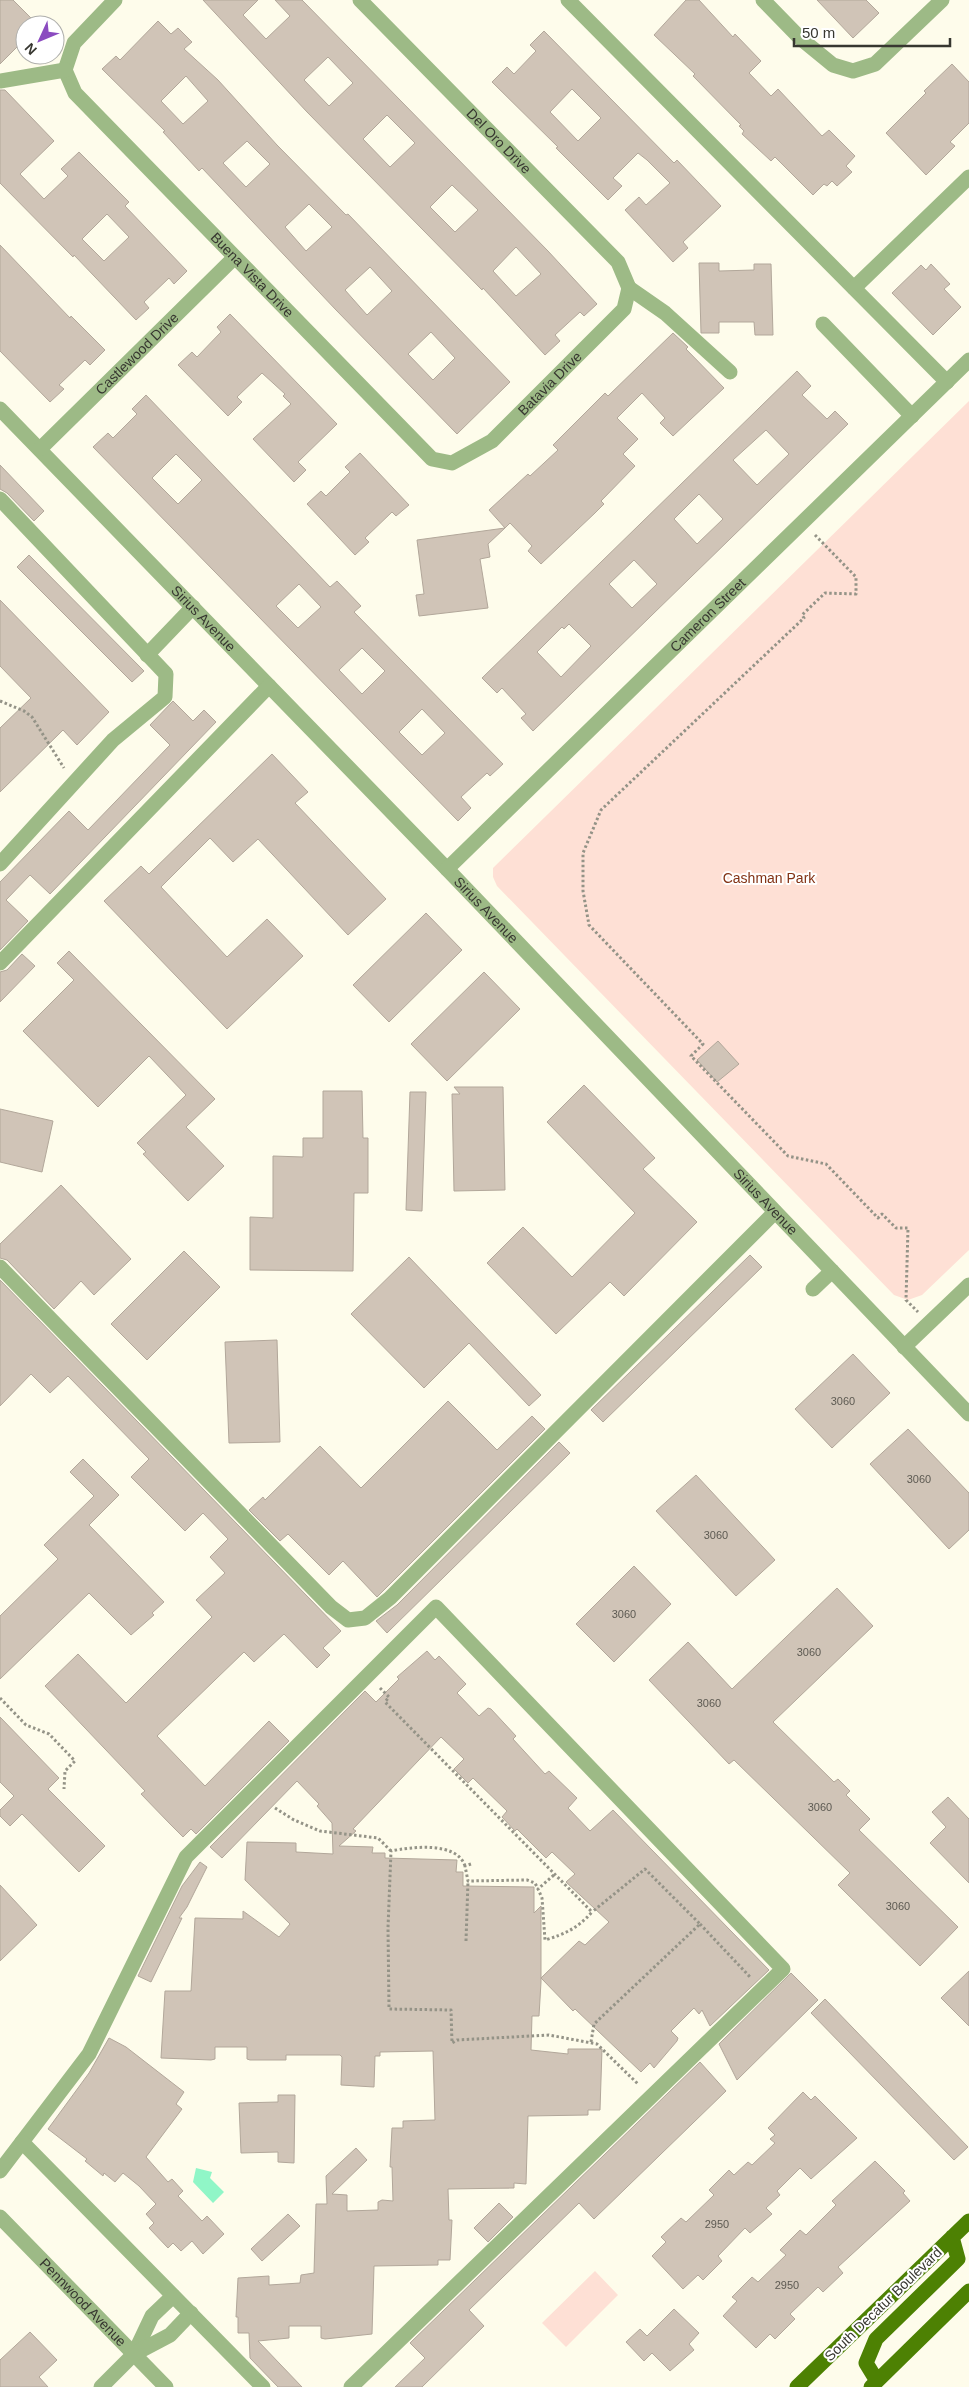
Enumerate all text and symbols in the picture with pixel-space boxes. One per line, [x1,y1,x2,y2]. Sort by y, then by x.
north arrow [15,15,65,65]
scale bar [794,15,950,47]
text: 50 m [802,24,835,41]
text: N [21,40,40,58]
street label: Del Oro Drive [463,105,535,177]
street label: Buena Vista Drive [207,229,297,321]
street label: Castlewood Drive [92,309,182,398]
street label: Batavia Drive [515,348,585,418]
street label: Cameron Street [667,575,749,655]
street label: Sirius Avenue [168,582,239,655]
park label: Cashman Park [723,870,816,886]
street label: Sirius Avenue [451,873,522,946]
street label: Sirius Avenue [730,1165,801,1238]
house number: 3060 [831,1395,855,1407]
house number: 3060 [907,1473,931,1485]
house number: 3060 [704,1529,728,1541]
house number: 3060 [612,1608,636,1620]
house number: 3060 [797,1646,821,1658]
house number: 3060 [697,1697,721,1709]
house number: 3060 [808,1801,832,1813]
house number: 3060 [886,1900,910,1912]
house number: 2950 [705,2218,729,2230]
street label: South Decatur Boulevard [821,2244,945,2364]
street label: Pennwood Avenue [37,2255,130,2350]
house number: 2950 [775,2279,799,2291]

